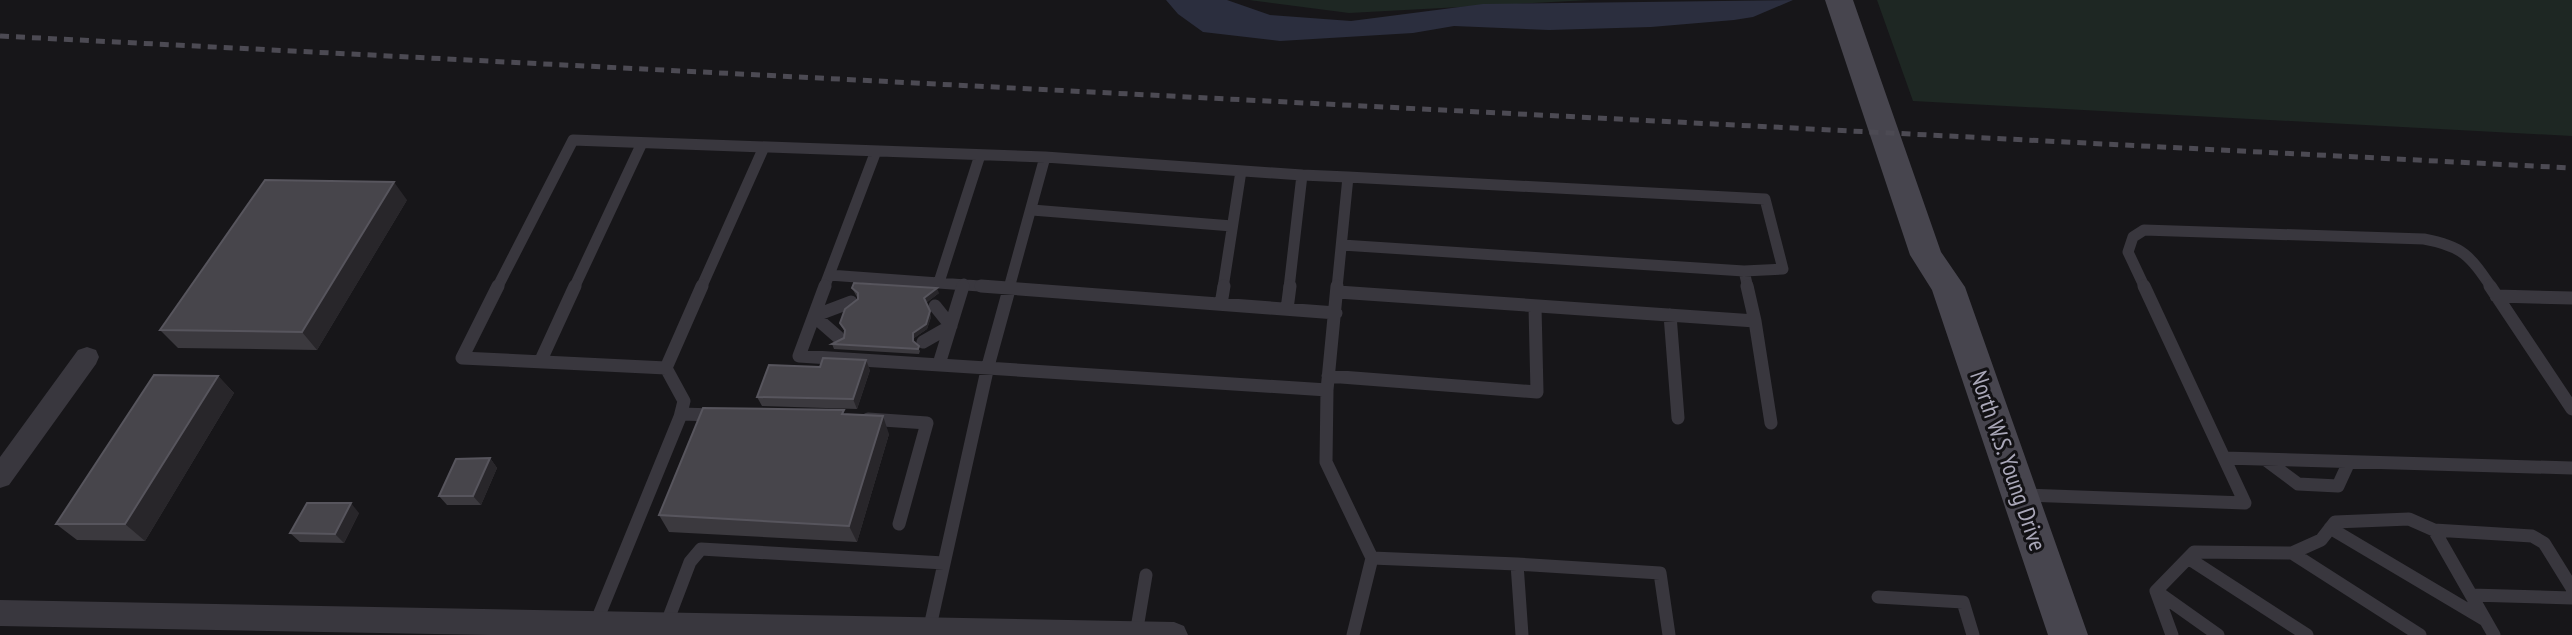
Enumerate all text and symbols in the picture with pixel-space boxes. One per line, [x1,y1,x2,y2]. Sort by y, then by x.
street label: North W.S. Young Drive [1963,367,2054,555]

